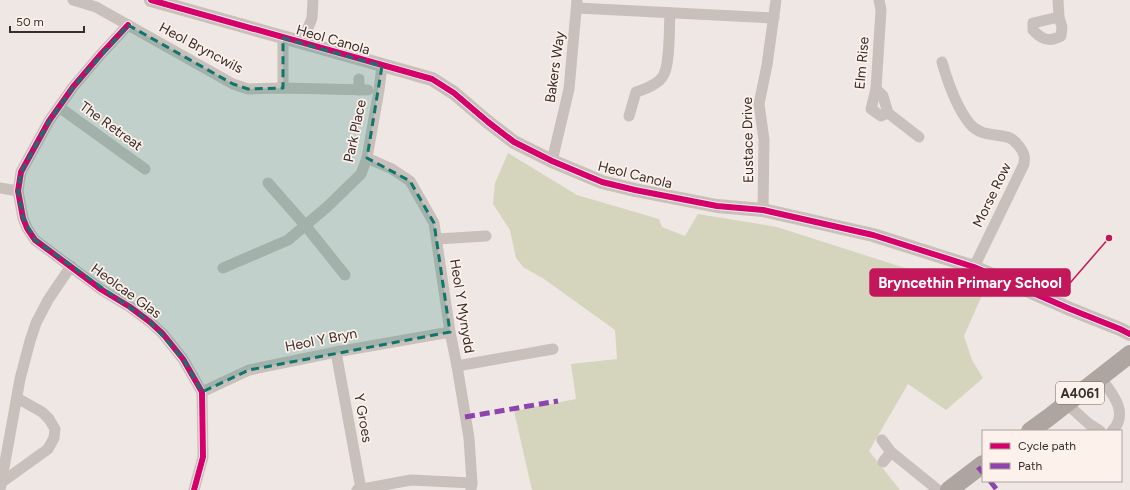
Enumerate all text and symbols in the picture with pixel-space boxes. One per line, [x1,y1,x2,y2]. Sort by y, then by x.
scale bar [10,8,84,34]
text: 50 m [16,15,44,29]
street label: Heol Bryncwils [156,19,246,77]
street label: Heol Canola [294,21,372,59]
street label: Bakers Way [542,30,569,104]
street label: Elm Rise [851,36,873,90]
street label: Eustace Drive [739,96,757,183]
street label: The Retreat [76,98,146,154]
street label: Park Place [340,98,370,164]
street label: Heol Canola [596,158,674,192]
street label: Morse Row [969,160,1015,230]
street label: Heol Y Mynydd [446,258,478,354]
street label: Heolcae Glas [88,260,164,322]
callout: Bryncethin Primary School [870,269,1070,296]
text: Bryncethin Primary School [878,274,1062,292]
street label: Heol Y Bryn [283,325,359,355]
road number: A4061 [1056,382,1104,404]
street label: Y Groes [350,392,376,444]
legend [982,430,1122,482]
text: Cycle path [1018,439,1076,453]
text: Path [1018,459,1042,473]

